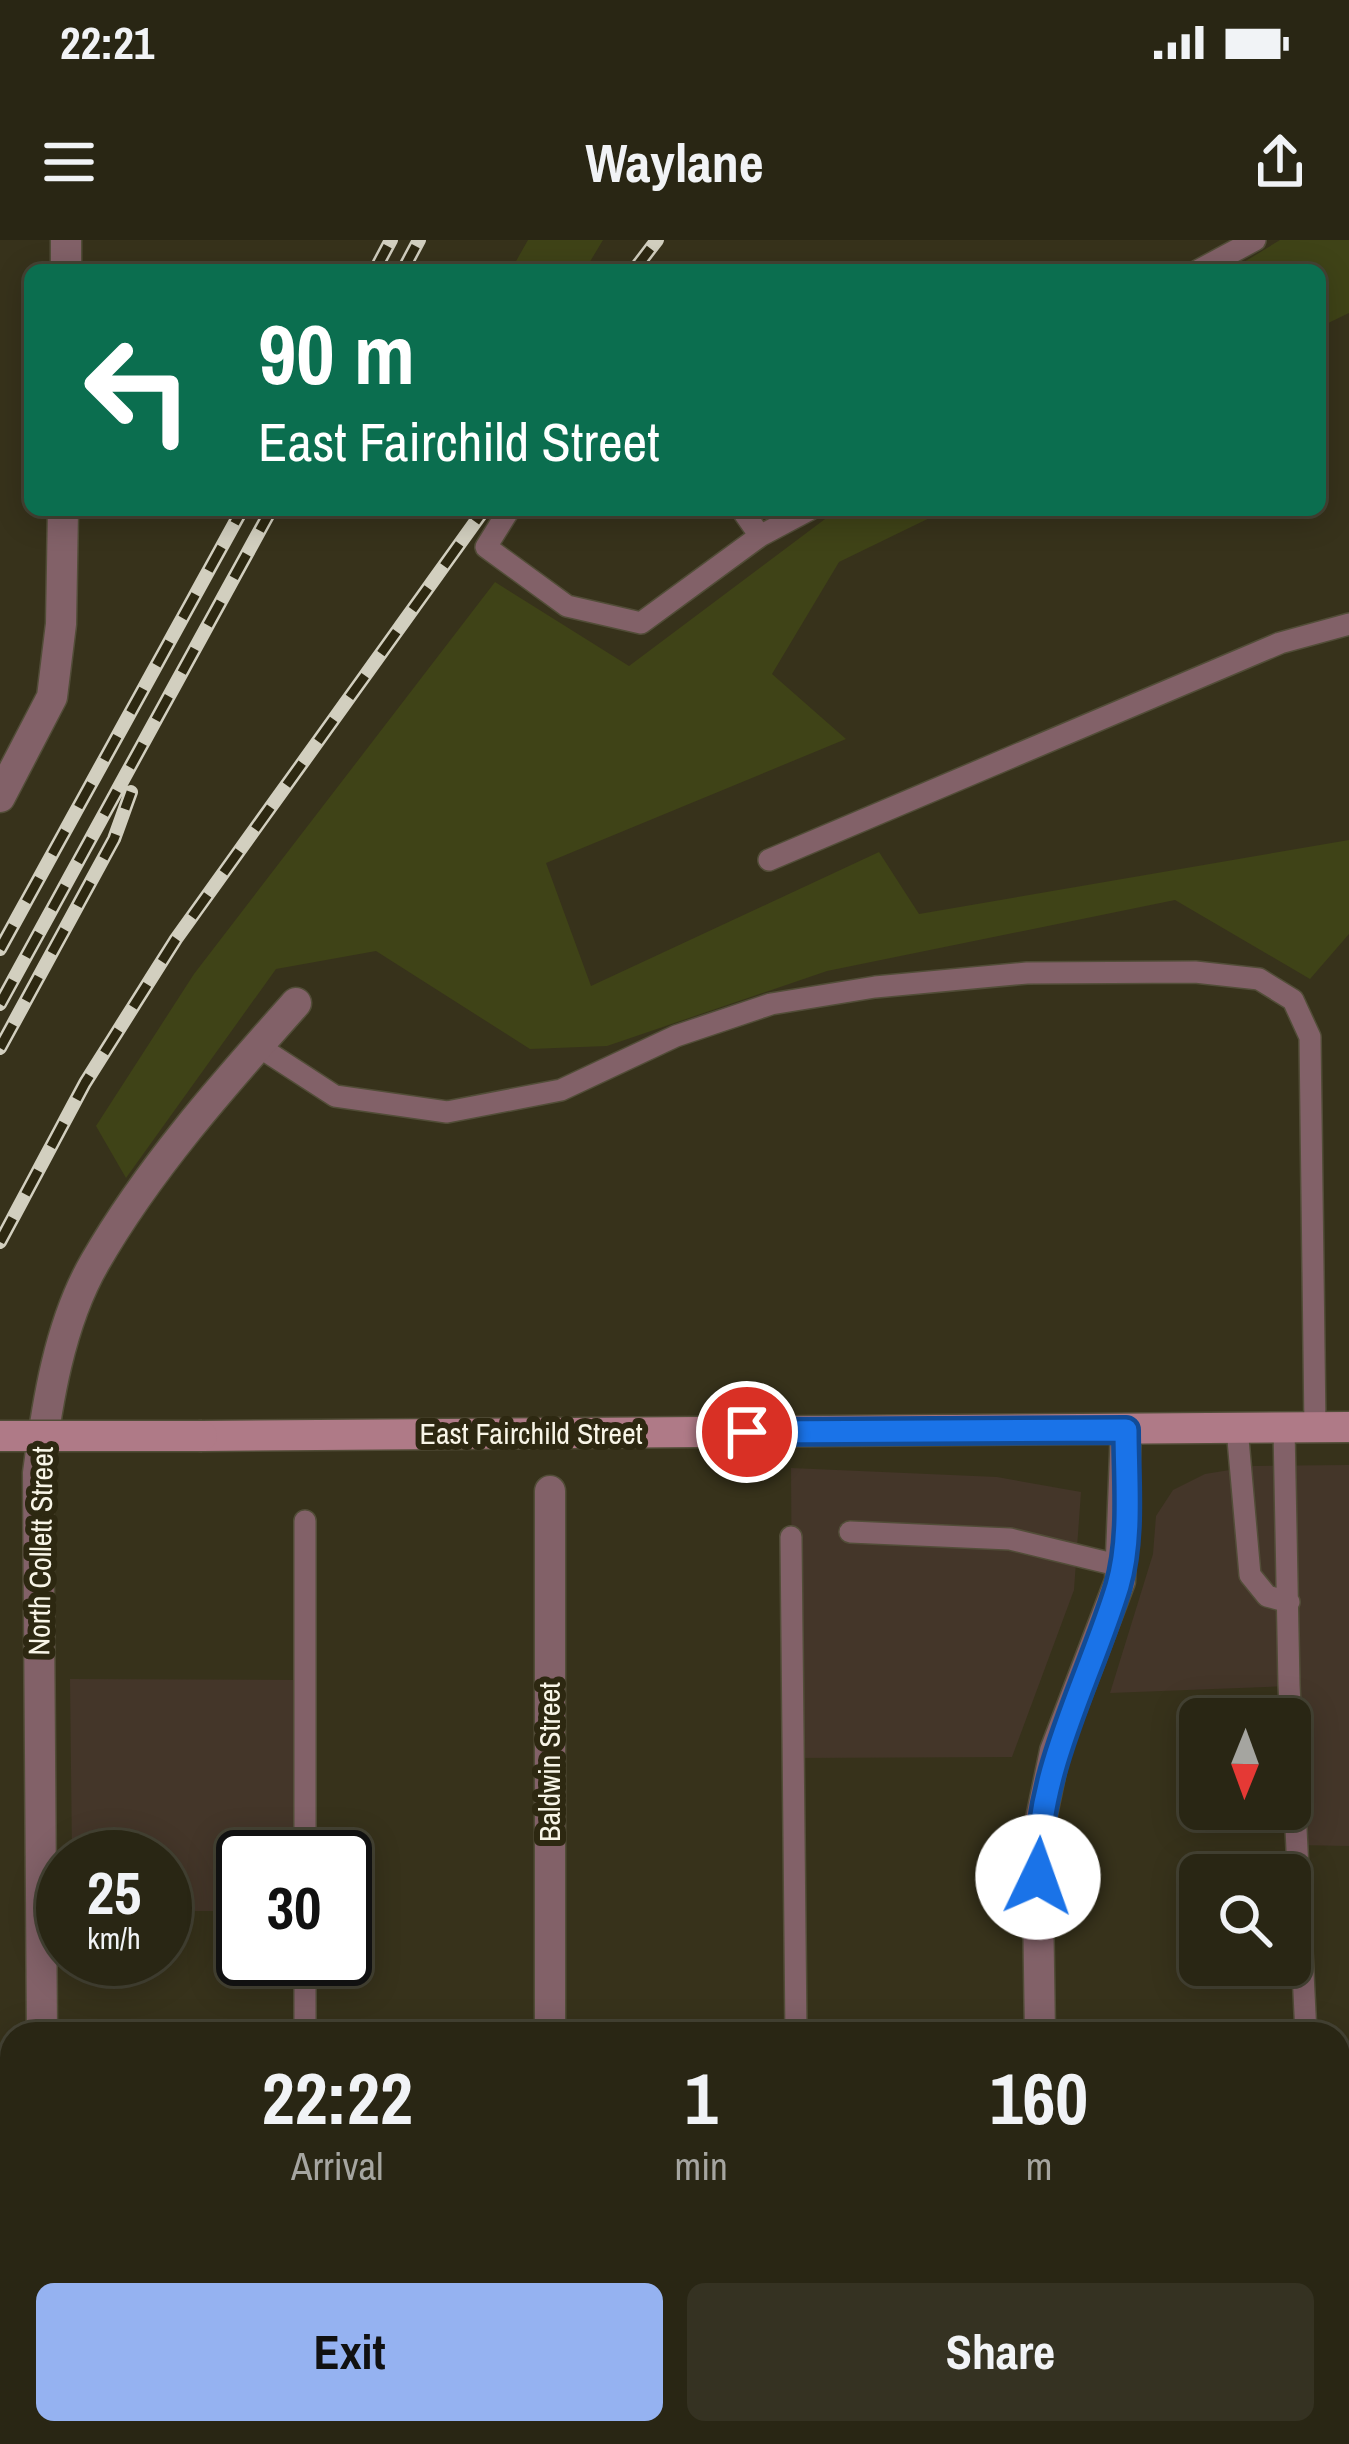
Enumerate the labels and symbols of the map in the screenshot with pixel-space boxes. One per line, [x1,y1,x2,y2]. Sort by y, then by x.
pin [696,1381,798,1483]
street label: East Fairchild Street [419,1413,643,1453]
street label: North Collett Street [18,1446,62,1656]
street label: Baldwin Street [529,1682,569,1842]
north arrow [1179,1698,1311,1830]
position arrow [975,1814,1101,1940]
speed limit sign: 30 [216,1830,372,1986]

